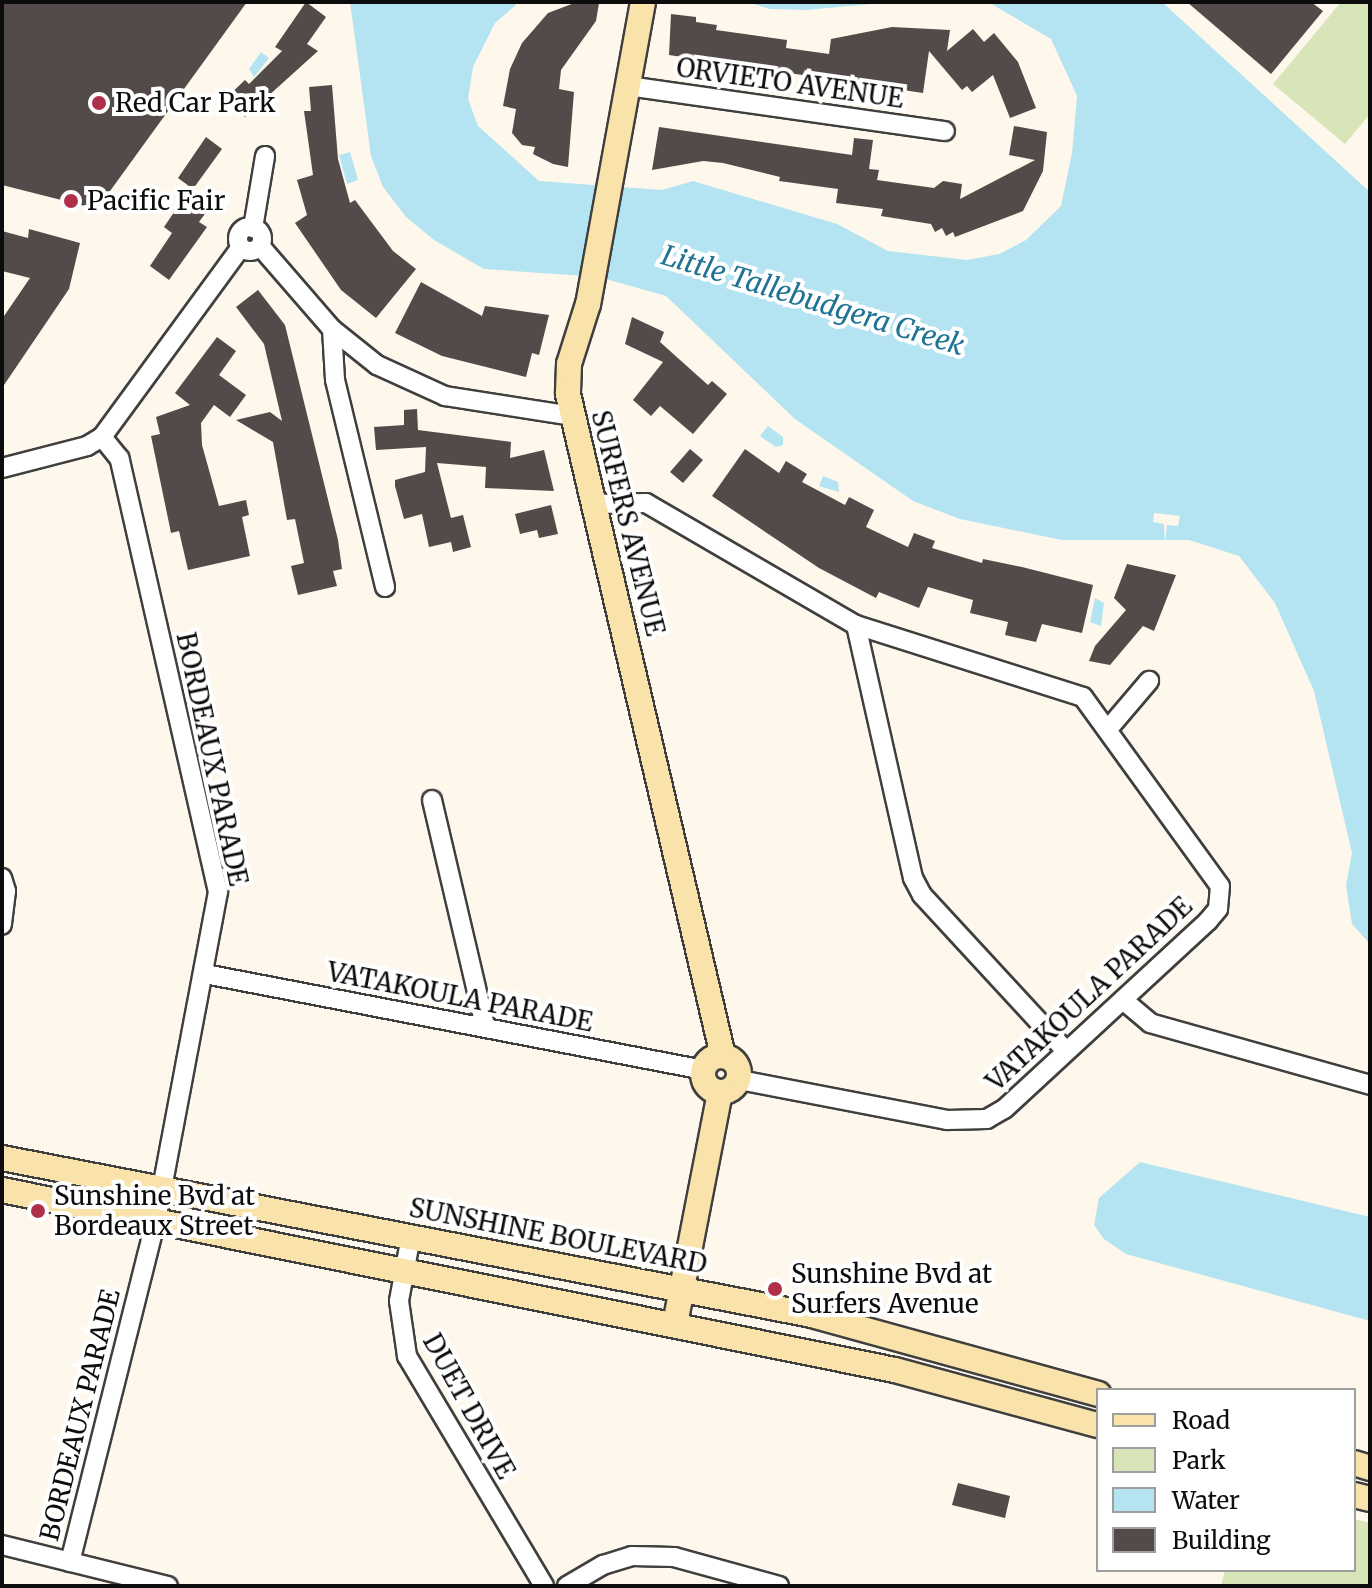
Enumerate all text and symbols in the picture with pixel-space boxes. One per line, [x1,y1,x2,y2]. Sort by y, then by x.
street label: ORVIETO AVENUE [674,52,906,114]
place label: Red Car Park [115,87,275,119]
marker: Red Car Park [90,94,108,112]
place label: Pacific Fair [87,185,225,217]
marker: Pacific Fair [62,192,80,210]
water label: Little Tallebudgera Creek [657,238,969,362]
street label: SURFERS AVENUE [585,407,671,639]
street label: BORDEAUX PARADE [170,630,254,888]
street label: VATAKOULA PARADE [980,891,1198,1097]
street label: VATAKOULA PARADE [325,956,595,1038]
place label: Sunshine Bvd at Bordeaux Street [54,1180,255,1242]
street label: SUNSHINE BOULEVARD [407,1192,709,1280]
marker: Sunshine Bvd at Bordeaux Street [29,1202,47,1220]
place label: Sunshine Bvd at Surfers Avenue [791,1258,992,1320]
marker: Sunshine Bvd at Surfers Avenue [766,1280,784,1298]
street label: BORDEAUX PARADE [34,1286,126,1544]
street label: DUET DRIVE [416,1328,522,1484]
legend [1096,1388,1356,1572]
text: Road [1172,1405,1230,1436]
text: Park [1172,1445,1225,1476]
text: Water [1172,1485,1240,1516]
text: Building [1172,1525,1271,1556]

